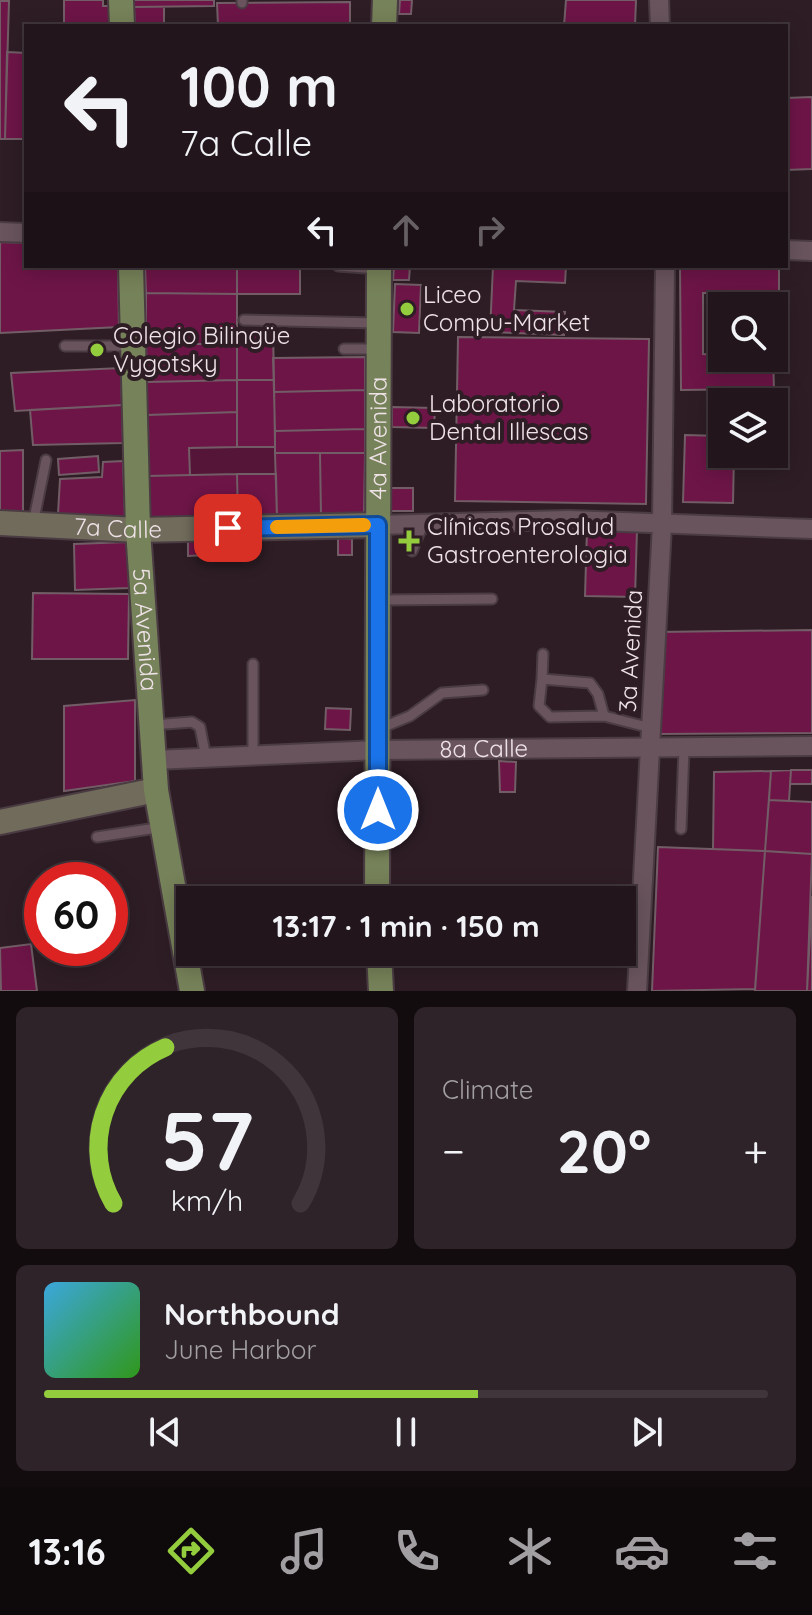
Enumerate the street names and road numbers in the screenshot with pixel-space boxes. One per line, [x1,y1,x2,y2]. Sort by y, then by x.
street label: 4a Avenida [362,377,393,499]
street label: 7a Calle [73,511,162,544]
street label: 5a Avenida [127,567,165,692]
street label: 3a Avenida [612,589,648,713]
street label: 8a Calle [439,733,528,763]

